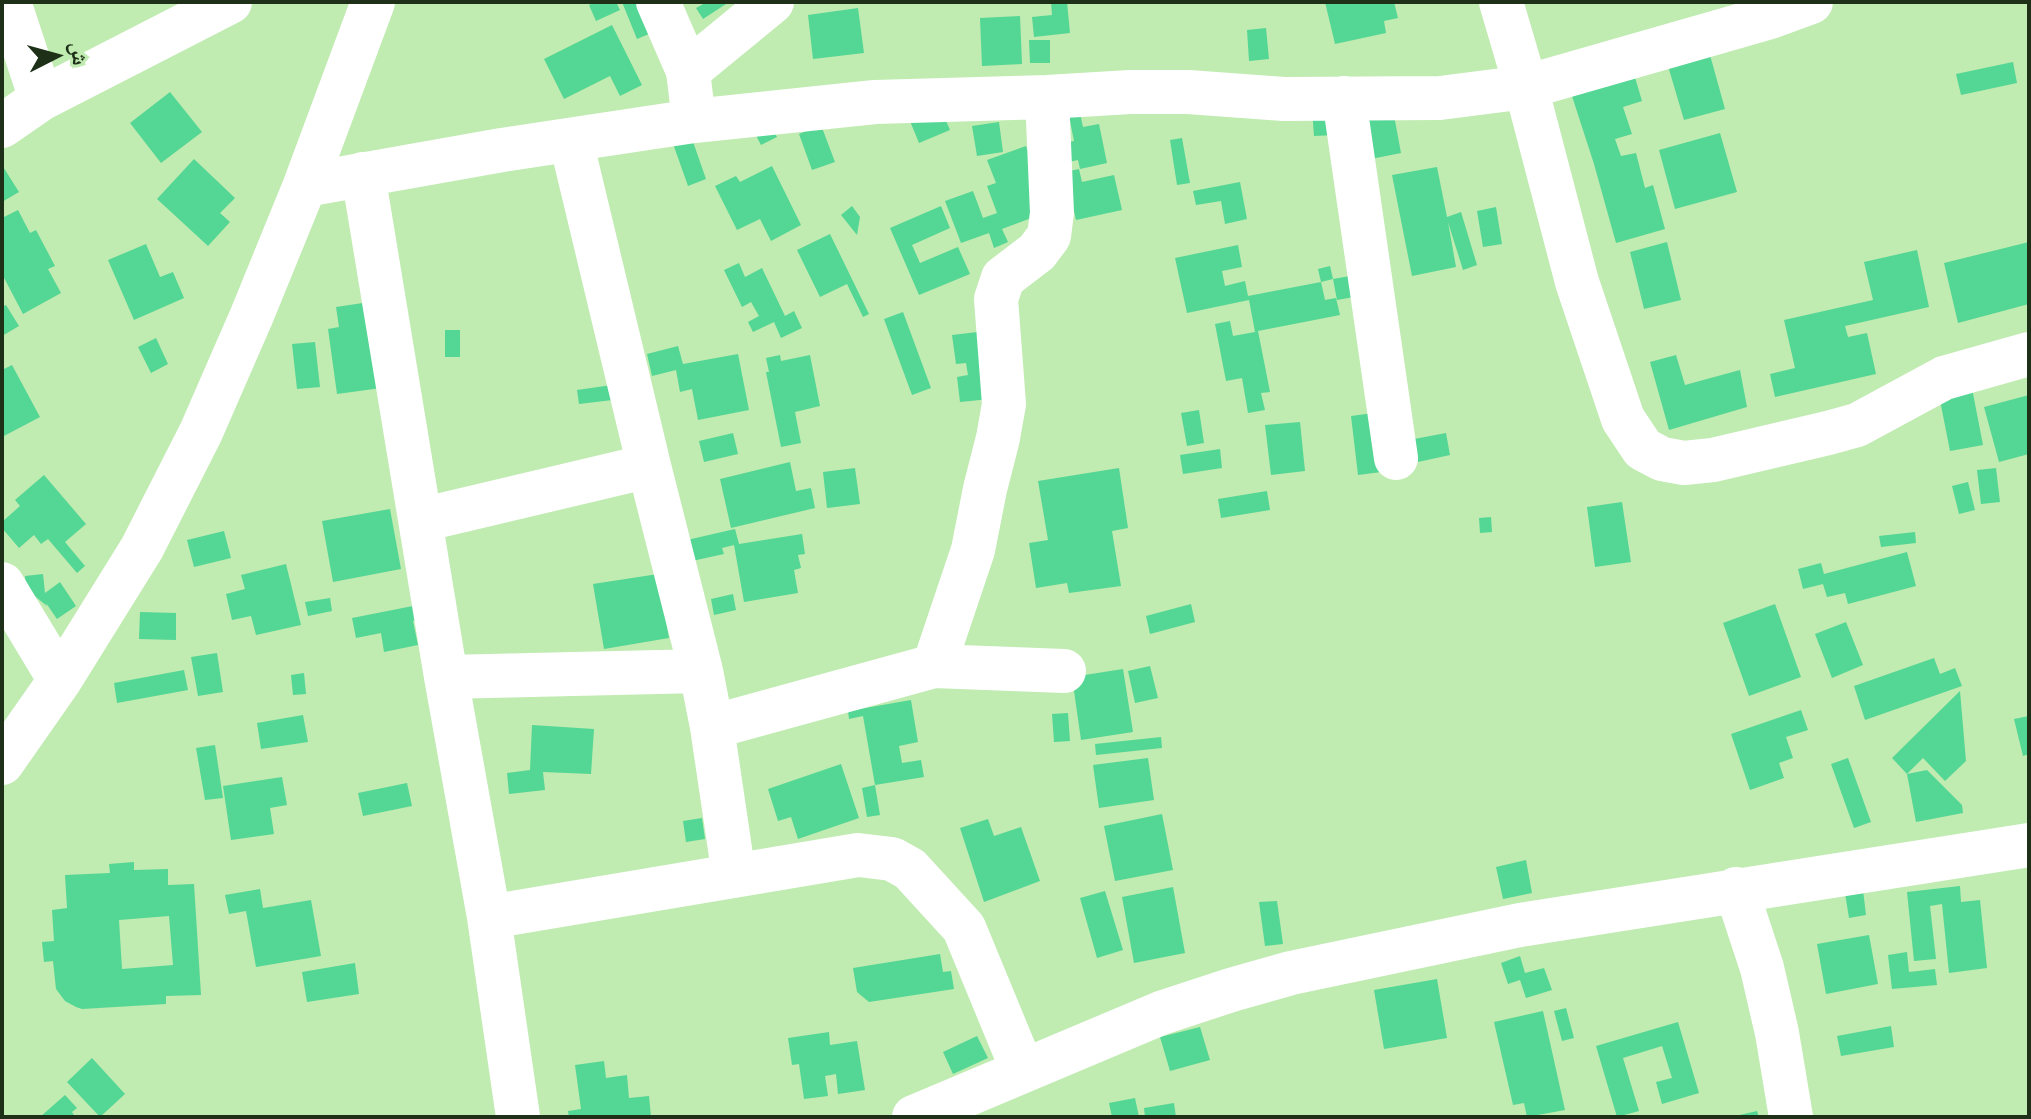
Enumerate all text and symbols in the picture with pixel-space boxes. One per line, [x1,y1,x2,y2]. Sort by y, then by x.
north arrow [16,16,96,96]
text: ش [65,40,95,67]

